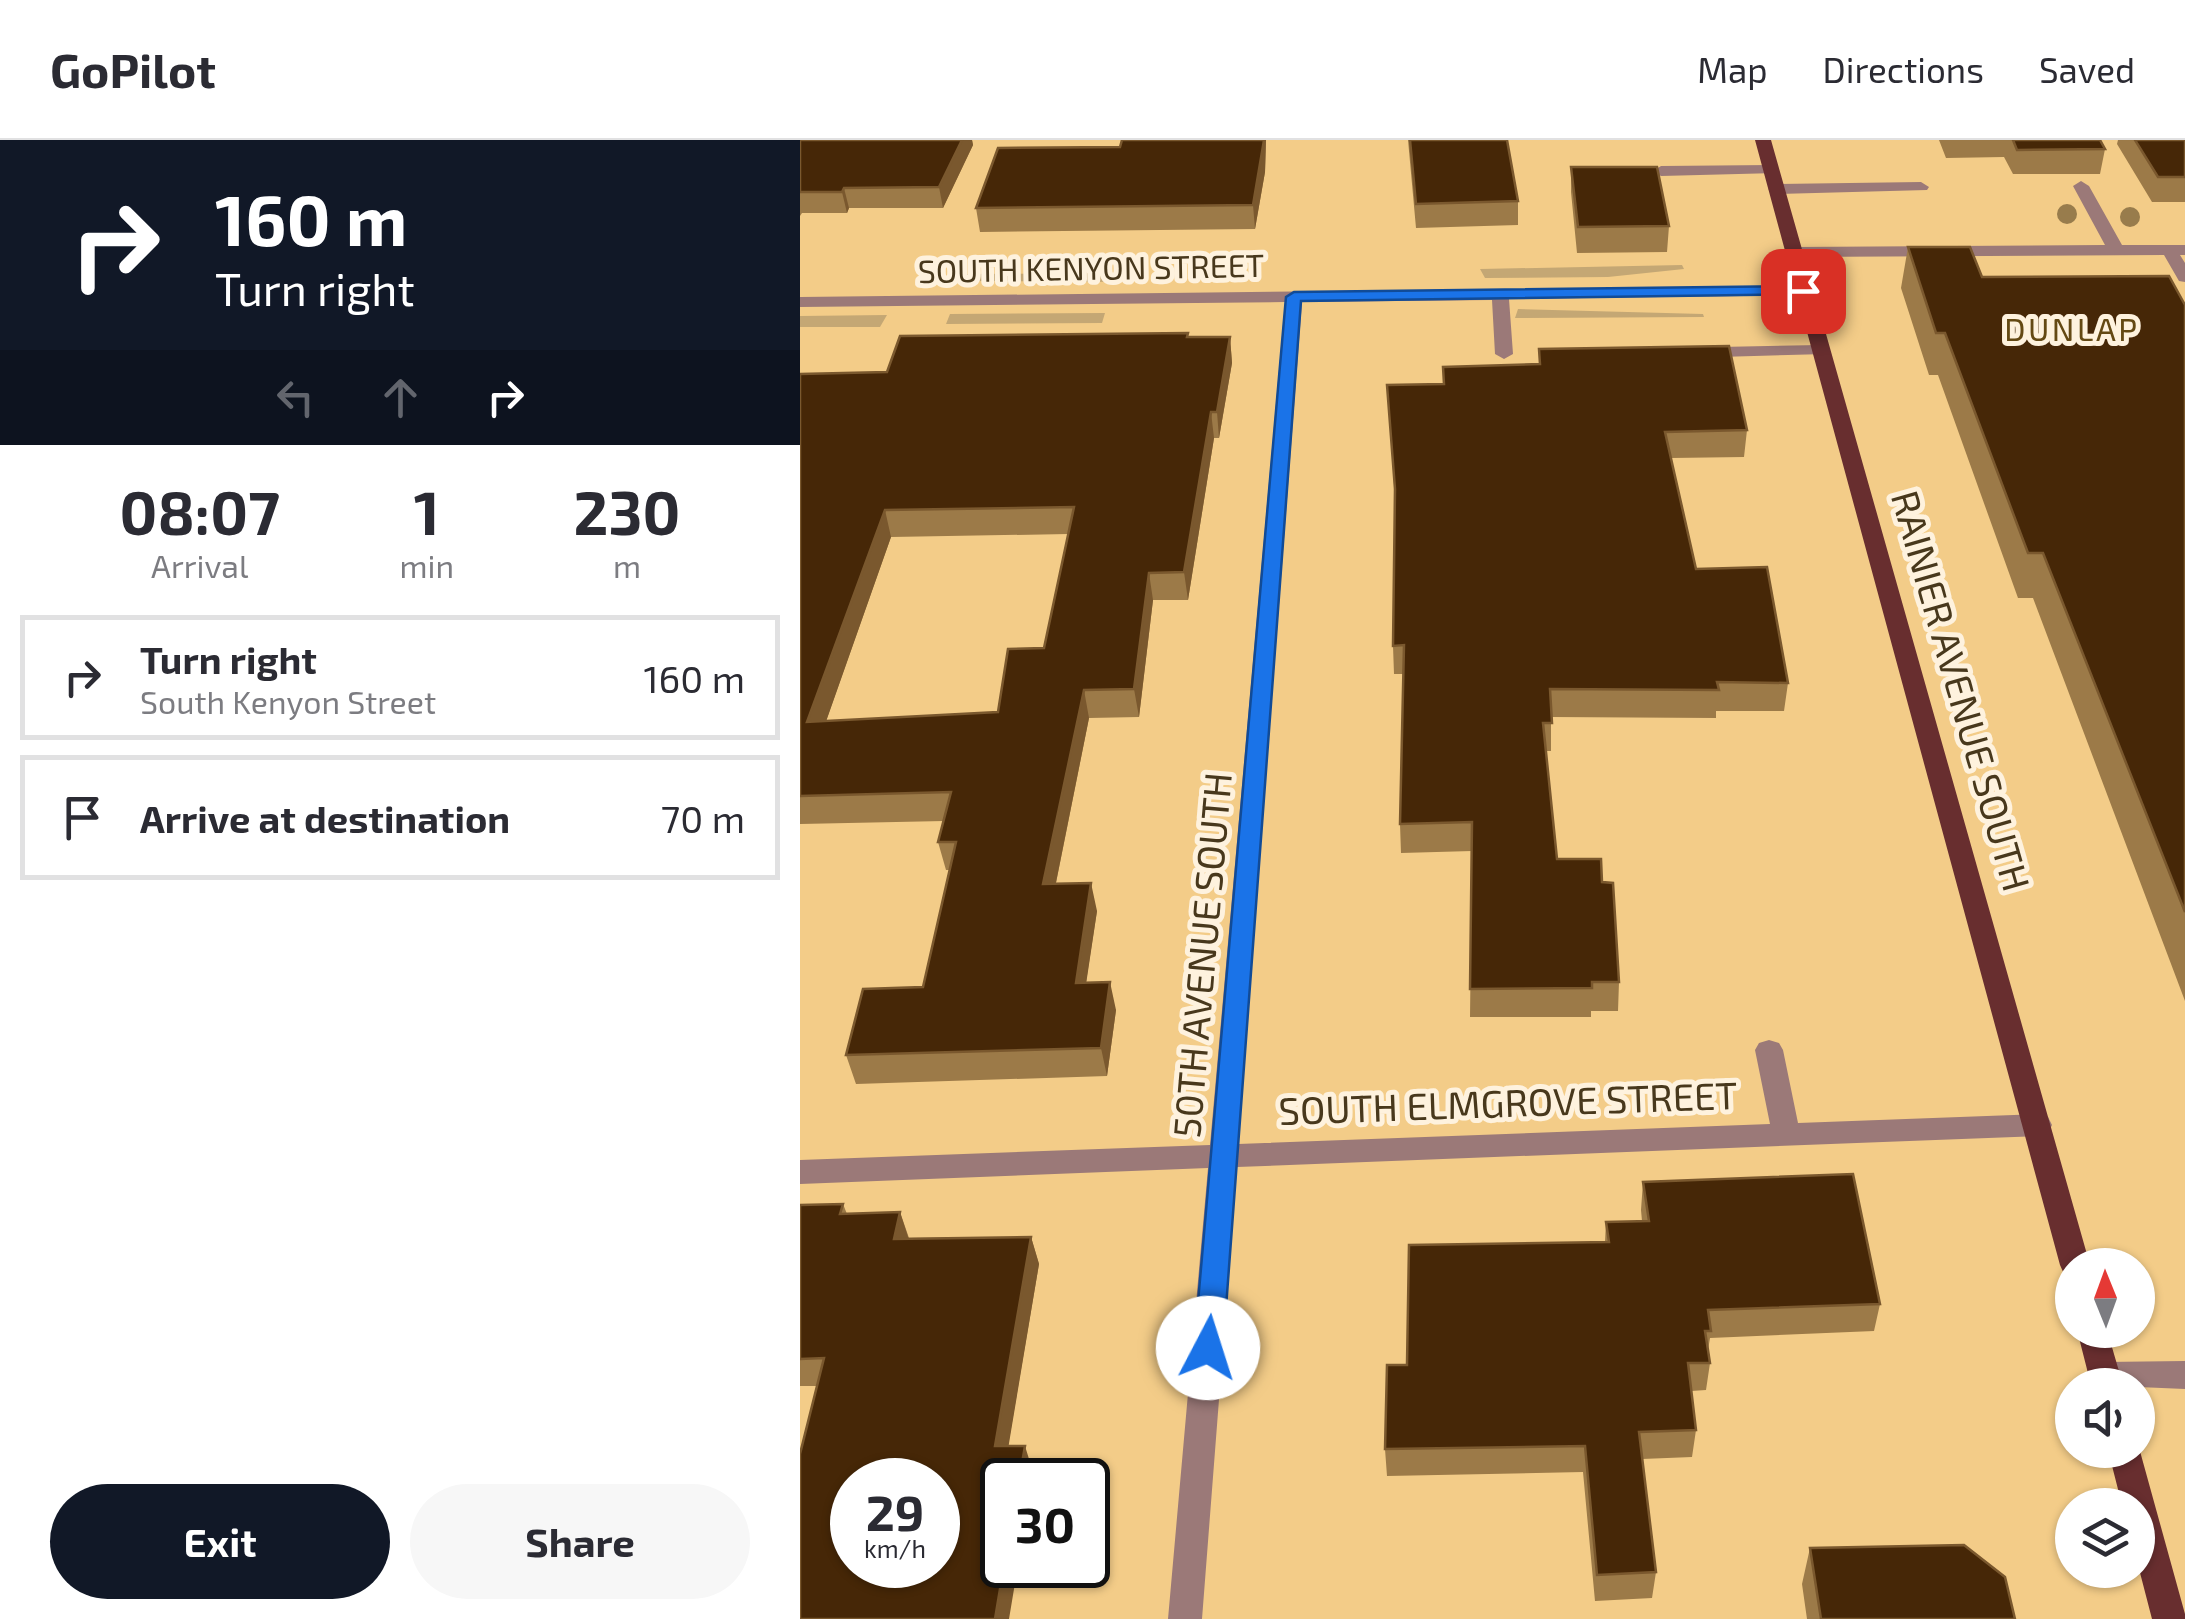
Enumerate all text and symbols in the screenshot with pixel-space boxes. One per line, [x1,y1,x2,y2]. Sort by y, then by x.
text: GoPilot [50,40,216,98]
text: Map [1697,48,1768,90]
text: Directions [1823,48,1984,90]
text: Saved [2039,48,2135,90]
text: 160 m [215,176,408,260]
icon: right [50,180,180,310]
street label: SOUTH KENYON STREET [917,245,1265,289]
pin [1761,249,1846,334]
text: Turn right [215,261,415,315]
icon: arrive [1776,264,1831,319]
district label: DUNLAP [2004,309,2140,347]
icon: left [268,370,323,425]
icon: ahead [373,370,428,425]
icon: right [478,370,533,425]
text: 08:07 [120,475,280,547]
text: 1 [414,475,440,547]
text: 230 [574,475,680,547]
street label: RAINIER AVENUE SOUTH [1883,485,2041,896]
text: Arrival [151,546,248,584]
text: min [399,546,454,584]
text: m [613,546,641,584]
text: Turn right [140,636,317,682]
icon: right [55,650,110,705]
text: 160 m [643,655,745,701]
text: South Kenyon Street [140,682,436,720]
street label: 50TH AVENUE SOUTH [1162,770,1240,1139]
icon: arrive [55,790,110,845]
text: Arrive at destination [140,795,510,841]
text: 70 m [661,795,745,841]
street label: SOUTH ELMGROVE STREET [1278,1071,1738,1133]
north arrow [2055,1248,2155,1348]
map controls [2055,1248,2155,1588]
position arrow [1156,1296,1260,1400]
button: sound [2055,1368,2155,1468]
speed limit sign: 30 [980,1458,1110,1588]
text: 29 [866,1481,924,1541]
button: Exit [50,1484,390,1599]
button: Share [410,1484,750,1599]
button: layers [2055,1488,2155,1588]
text: km/h [864,1533,926,1563]

